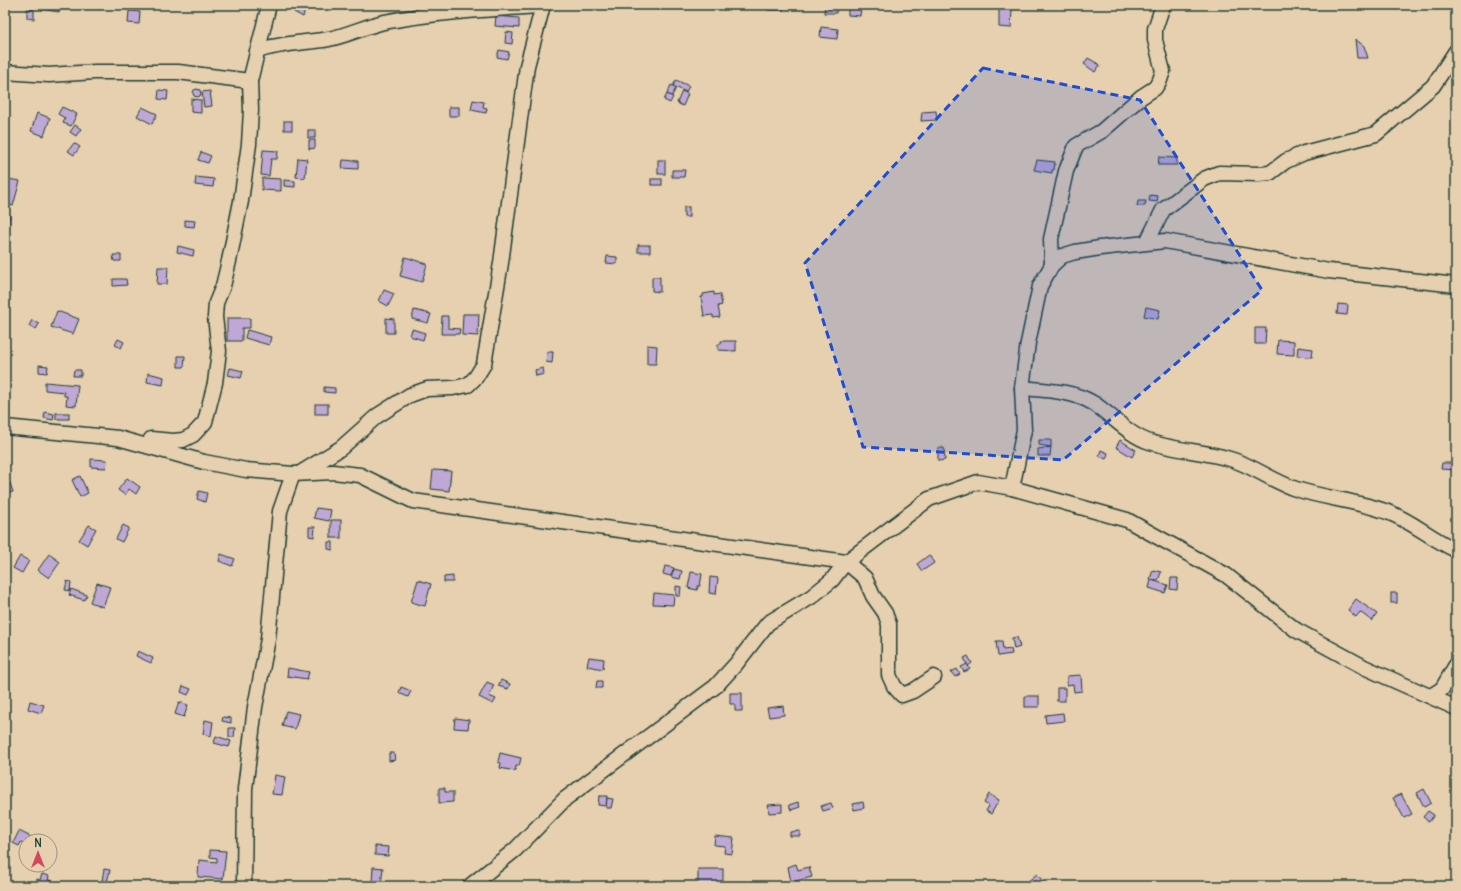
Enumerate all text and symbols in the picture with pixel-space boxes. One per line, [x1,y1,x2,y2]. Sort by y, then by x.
north arrow [18,833,58,873]
text: N [34,836,42,850]

